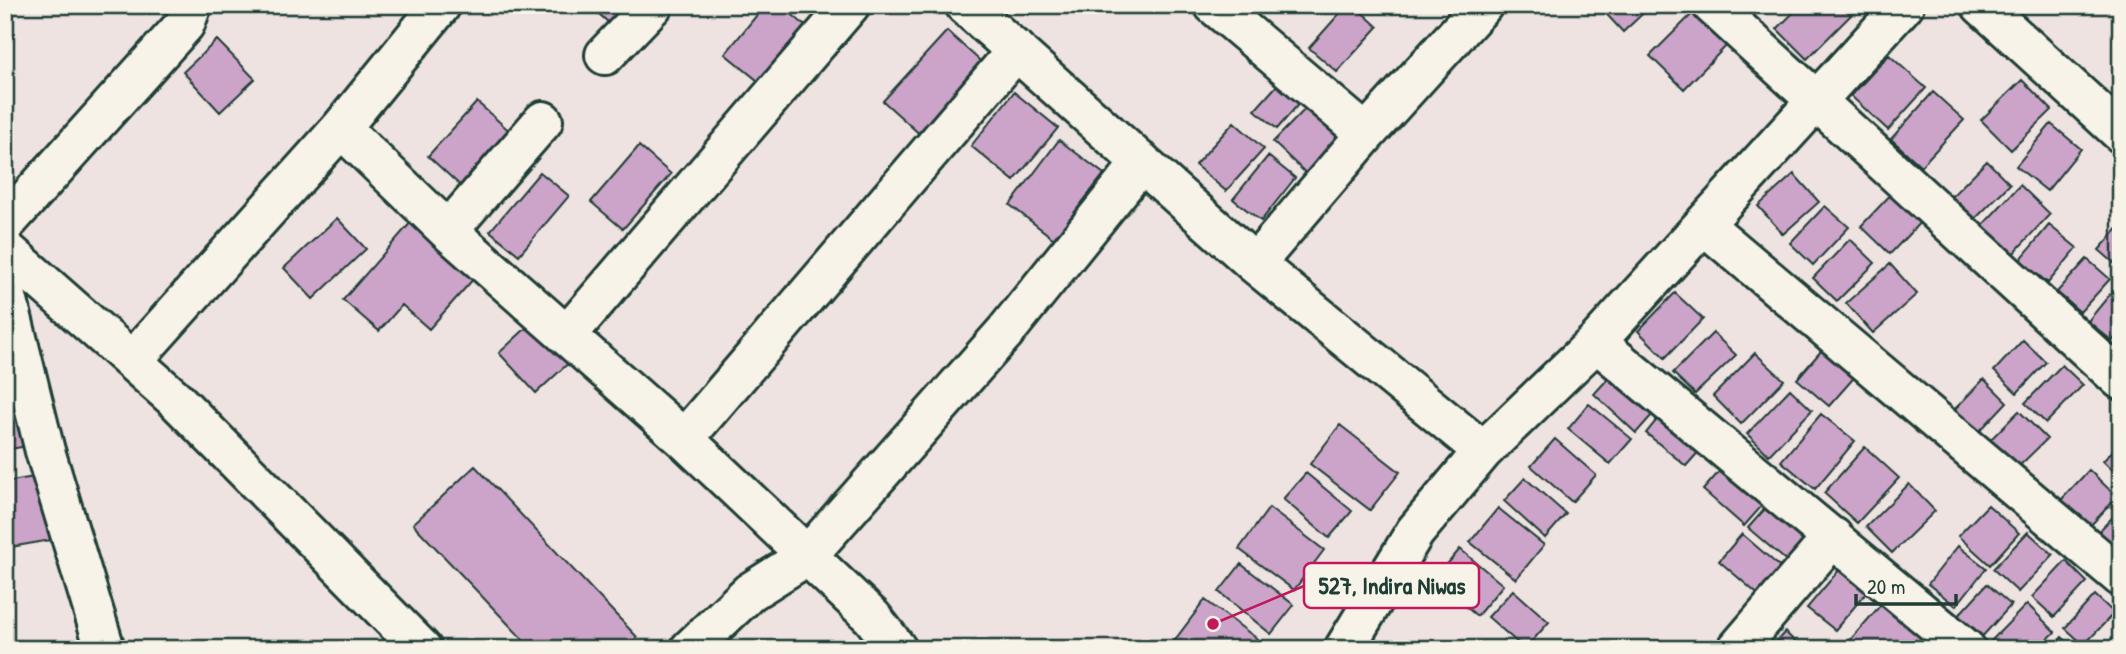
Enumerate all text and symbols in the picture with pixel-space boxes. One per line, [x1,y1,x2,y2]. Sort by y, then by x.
callout: 527, Indira Niwas [1304,563,1479,608]
scale bar [1856,563,1956,607]
text: 527, Indira Niwas [1319,569,1465,601]
text: 20 m [1867,572,1905,601]

